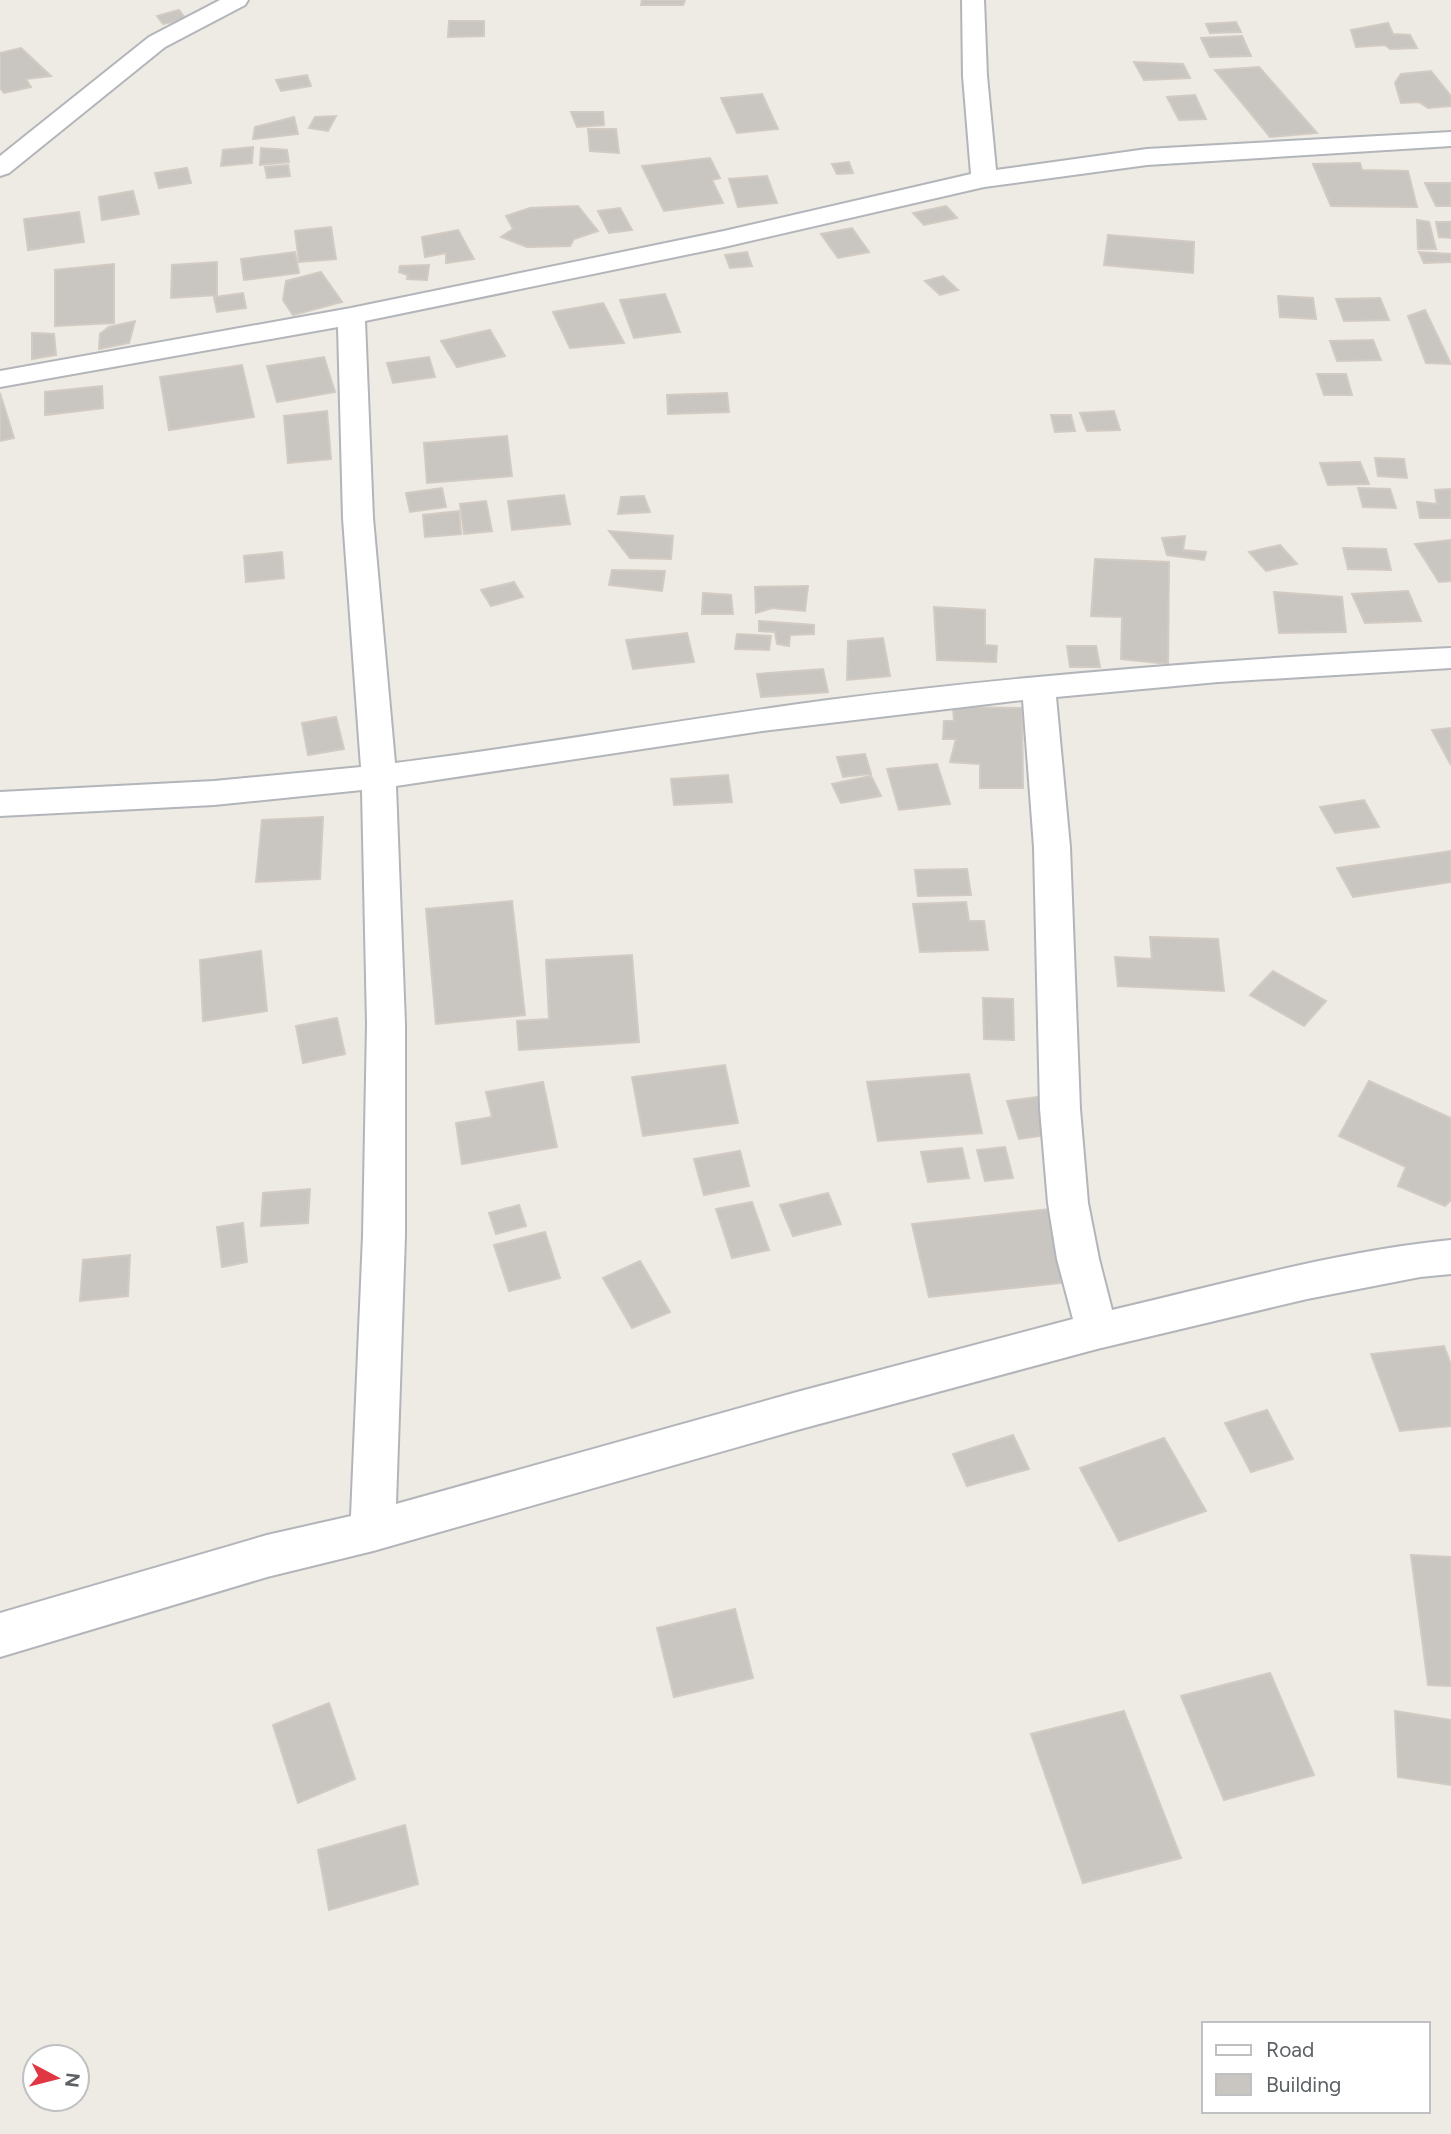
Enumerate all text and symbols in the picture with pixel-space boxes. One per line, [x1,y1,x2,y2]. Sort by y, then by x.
legend [1202,2022,1430,2113]
text: Road [1266,2037,1314,2062]
north arrow [21,2043,91,2113]
text: N [60,2071,85,2089]
text: Building [1266,2072,1341,2097]

